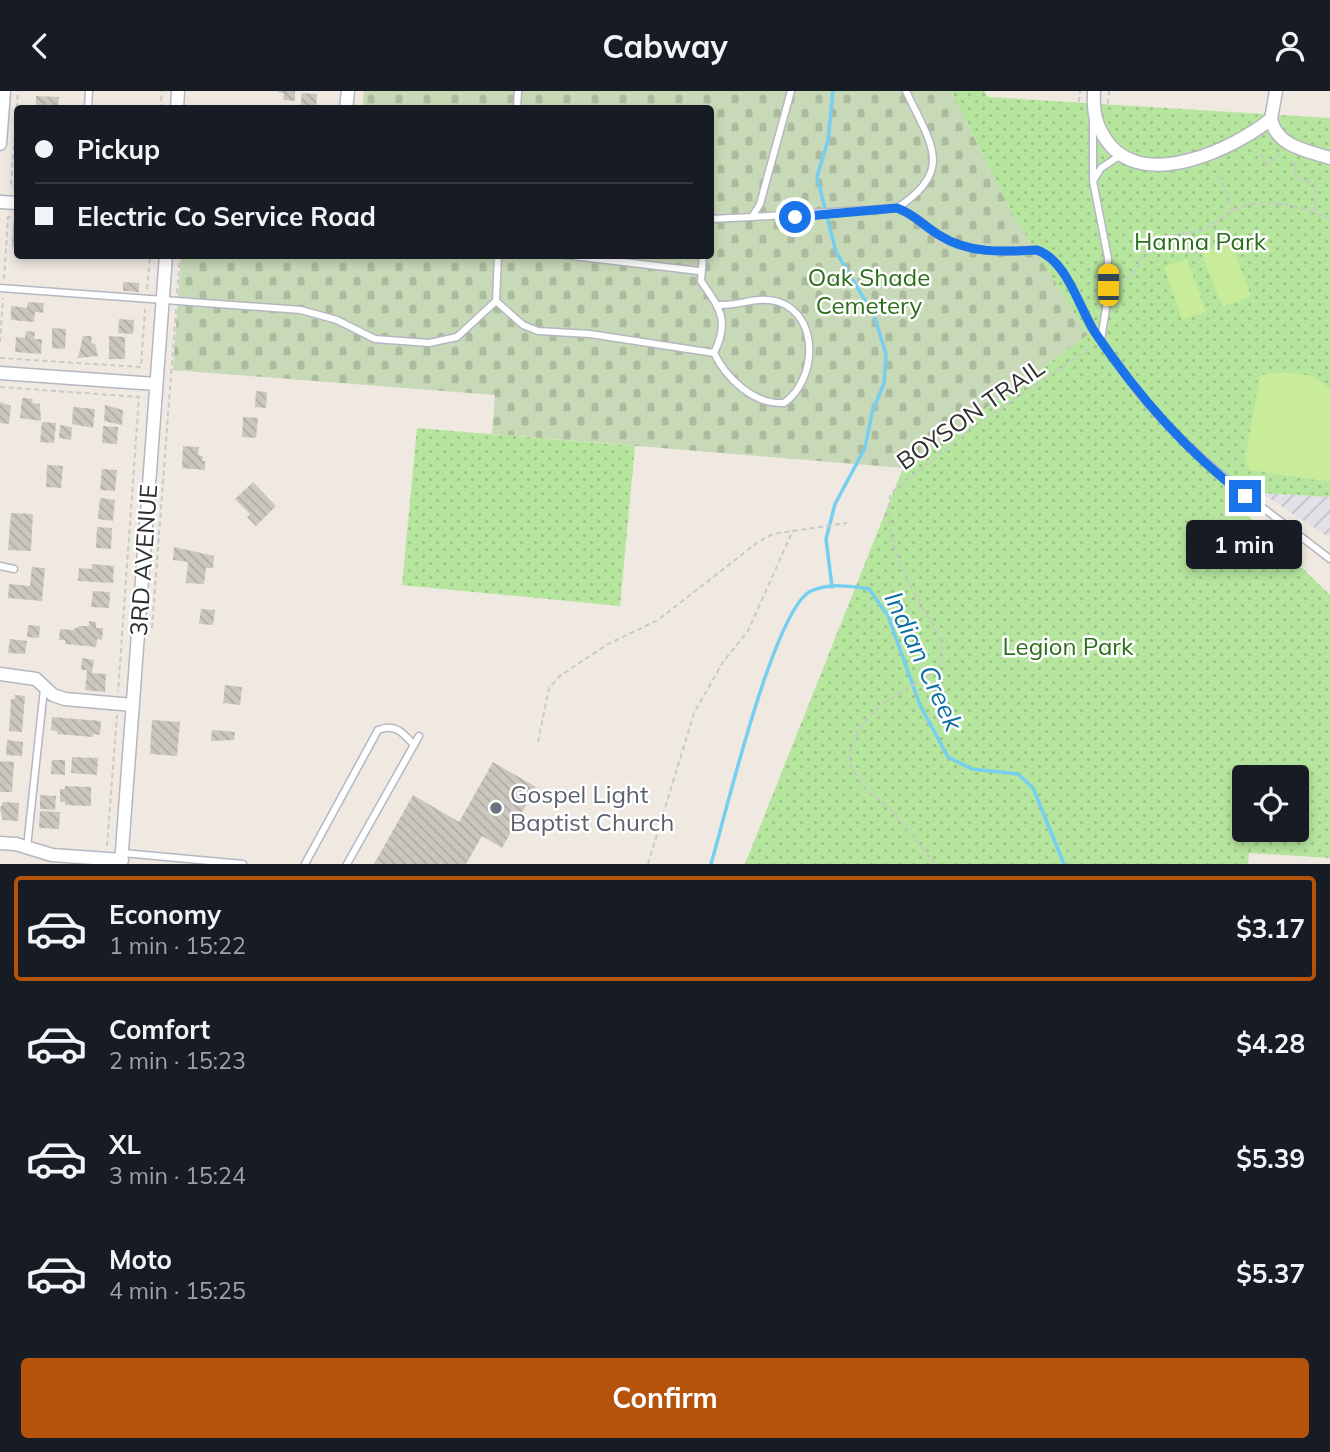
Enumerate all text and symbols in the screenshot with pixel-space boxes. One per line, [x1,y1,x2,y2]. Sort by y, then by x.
text: Cabway [602,26,728,66]
icon: back [21,27,59,65]
icon: person [1271,27,1309,65]
text: Pickup [77,133,160,166]
text: Electric Co Service Road [77,200,376,233]
route start [779,201,811,233]
park label: Hanna Park [1134,226,1267,256]
park label: Oak Shade Cemetery [808,262,930,320]
car [1098,264,1119,306]
street label: BOYSON TRAIL [890,352,1050,476]
route end [1229,480,1261,512]
street label: 3RD AVENUE [123,483,163,637]
callout: 1 min [1187,521,1303,569]
text: 1 min [1214,530,1274,559]
water label: Indian Creek [877,586,971,737]
park label: Legion Park [1003,631,1134,661]
map controls [1232,765,1309,842]
button: locate [1232,765,1309,842]
place label: Gospel Light Baptist Church [510,779,674,837]
marker: Gospel Light Baptist Church [488,800,504,816]
icon: car [25,897,88,960]
text: Economy [109,898,221,931]
text: $3.17 [1236,912,1305,945]
text: 1 min · 15:22 [109,931,246,960]
icon: car [25,1012,88,1075]
text: Comfort [109,1013,210,1046]
text: $4.28 [1236,1027,1305,1060]
text: 2 min · 15:23 [109,1046,246,1075]
icon: car [25,1127,88,1190]
text: XL [109,1128,141,1161]
text: $5.39 [1236,1142,1305,1175]
text: 3 min · 15:24 [109,1161,246,1190]
icon: car [25,1242,88,1305]
text: Moto [109,1243,172,1276]
text: $5.37 [1236,1257,1305,1290]
text: 4 min · 15:25 [109,1276,246,1305]
button: Confirm [21,1358,1309,1438]

